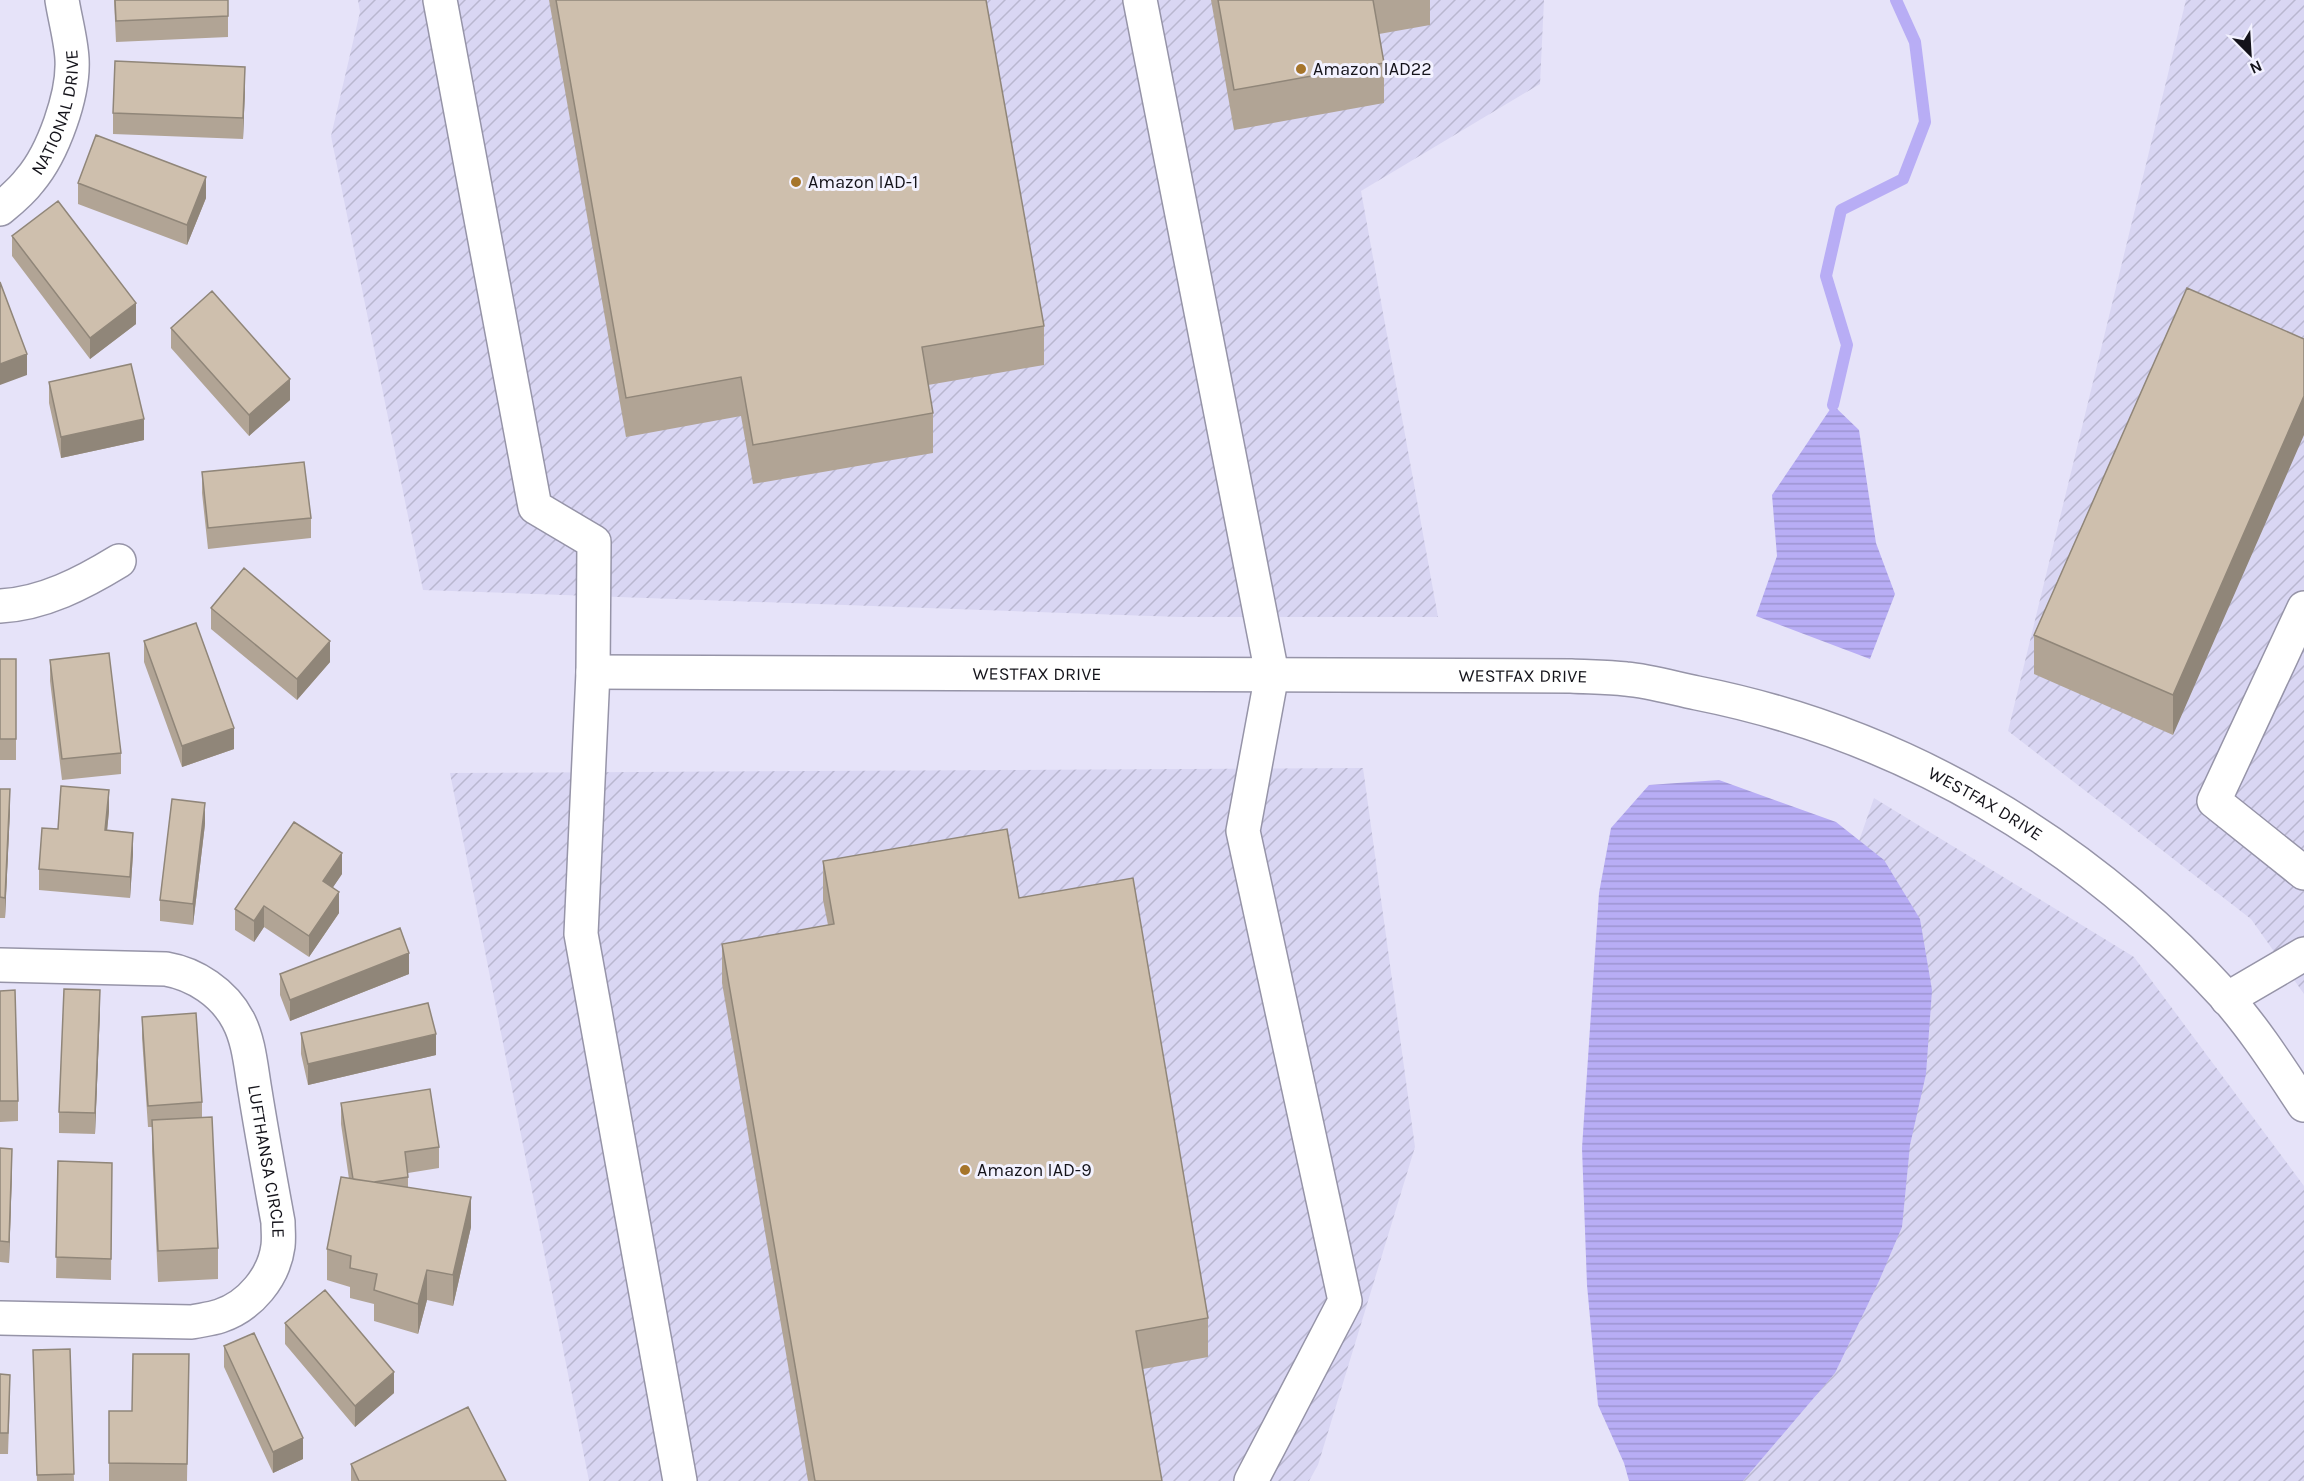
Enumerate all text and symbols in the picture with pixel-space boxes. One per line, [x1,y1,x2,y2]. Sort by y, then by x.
north arrow [2220,24,2280,84]
street label: NATIONAL DRIVE [26,49,83,179]
text: N [2247,56,2265,78]
place label: Amazon IAD22 [1313,58,1432,80]
marker: Amazon IAD22 [1294,62,1308,76]
place label: Amazon IAD-1 [808,171,918,193]
marker: Amazon IAD-1 [789,175,803,189]
street label: WESTFAX DRIVE [972,663,1102,685]
street label: WESTFAX DRIVE [1458,665,1588,688]
street label: WESTFAX DRIVE [1924,762,2047,846]
street label: LUFTHANSA CIRCLE [243,1083,290,1239]
place label: Amazon IAD-9 [977,1159,1092,1181]
marker: Amazon IAD-9 [958,1163,972,1177]

